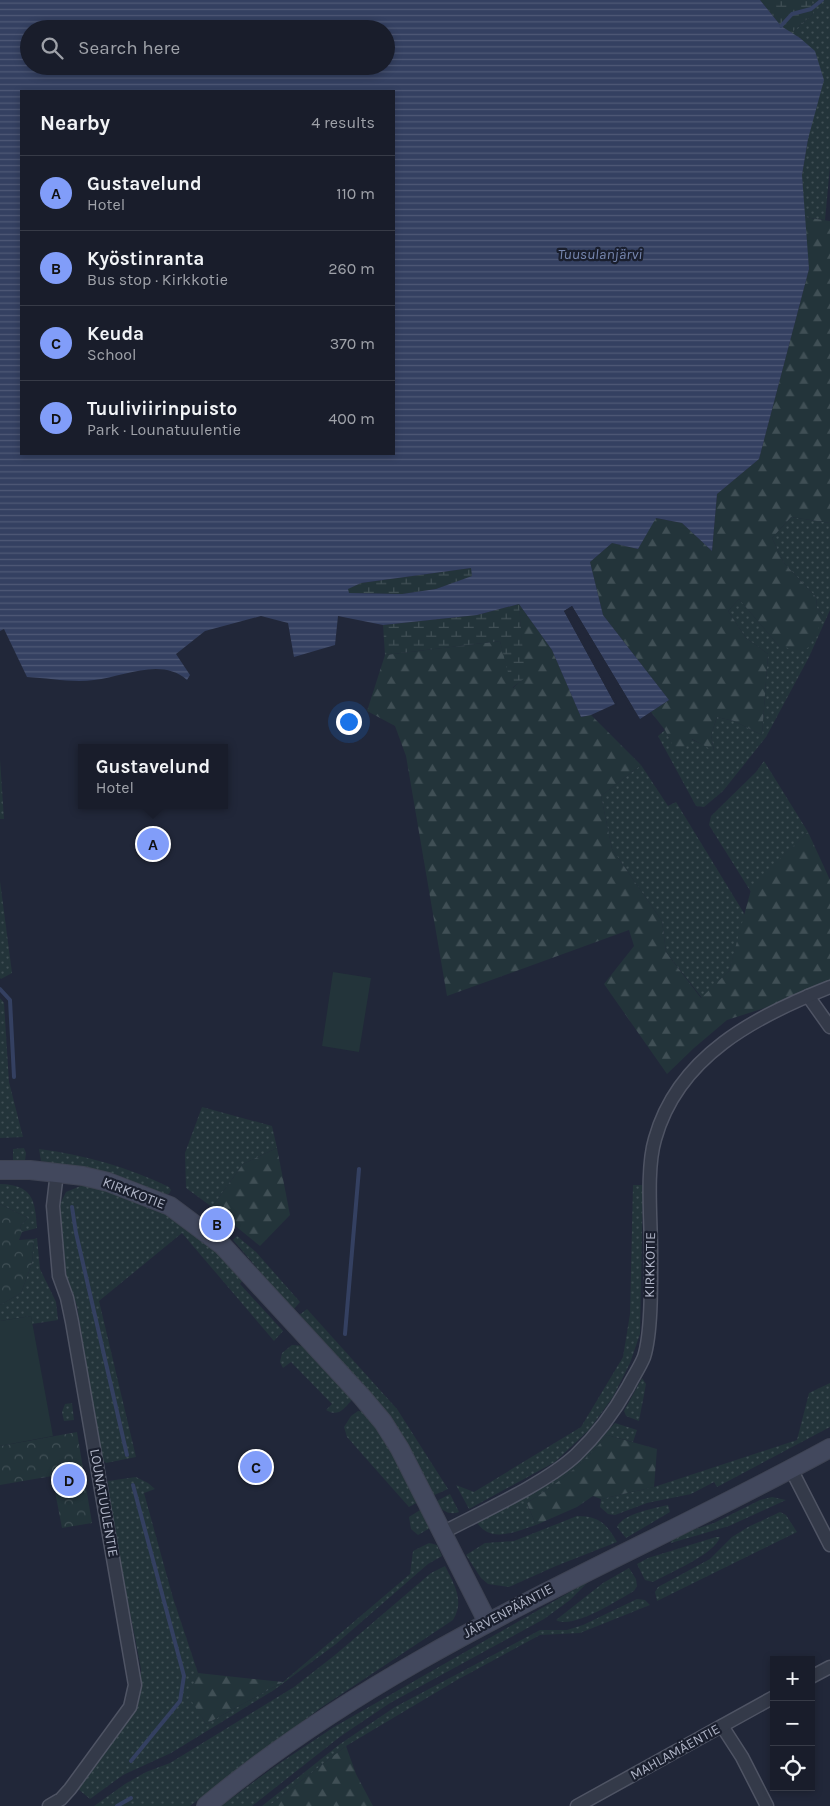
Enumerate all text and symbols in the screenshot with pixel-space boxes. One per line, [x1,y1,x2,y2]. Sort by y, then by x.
search box [20,20,395,75]
icon: search [38,34,66,62]
text: Search here [78,37,180,59]
text: Nearby [40,111,110,135]
text: 4 results [311,113,375,132]
text: Gustavelund [87,173,202,195]
text: A [51,184,61,203]
text: 110 m [336,184,375,203]
text: Hotel [87,195,125,214]
water label: Tuusulanjärvi [558,245,642,263]
text: Kyöstinranta [87,248,204,270]
text: B [51,259,61,278]
text: 260 m [328,259,375,278]
text: Bus stop · Kirkkotie [87,270,228,289]
text: Keuda [87,323,144,345]
text: C [51,334,61,353]
text: 370 m [330,334,375,353]
text: School [87,345,137,364]
text: Tuuliviirinpuisto [87,398,237,420]
text: D [51,409,61,428]
text: 400 m [328,409,375,428]
text: Park · Lounatuulentie [87,420,241,439]
your location [336,709,362,735]
popup [78,744,228,809]
text: Gustavelund [96,756,210,778]
text: Hotel [96,778,134,797]
pin: A [137,825,169,863]
street label: KIRKKOTIE [100,1173,168,1213]
pin: B [201,1205,233,1243]
street label: KIRKKOTIE [641,1232,659,1298]
street label: LOUNATUULENTIE [86,1447,122,1559]
pin: C [240,1448,272,1486]
pin: D [53,1461,85,1499]
street label: JÄRVENPÄÄNTIE [460,1580,556,1642]
map controls [770,1656,815,1791]
button: + [770,1656,815,1701]
button: − [770,1701,815,1746]
street label: MAHLAMÄENTIE [627,1720,723,1784]
button: locate [770,1746,815,1791]

